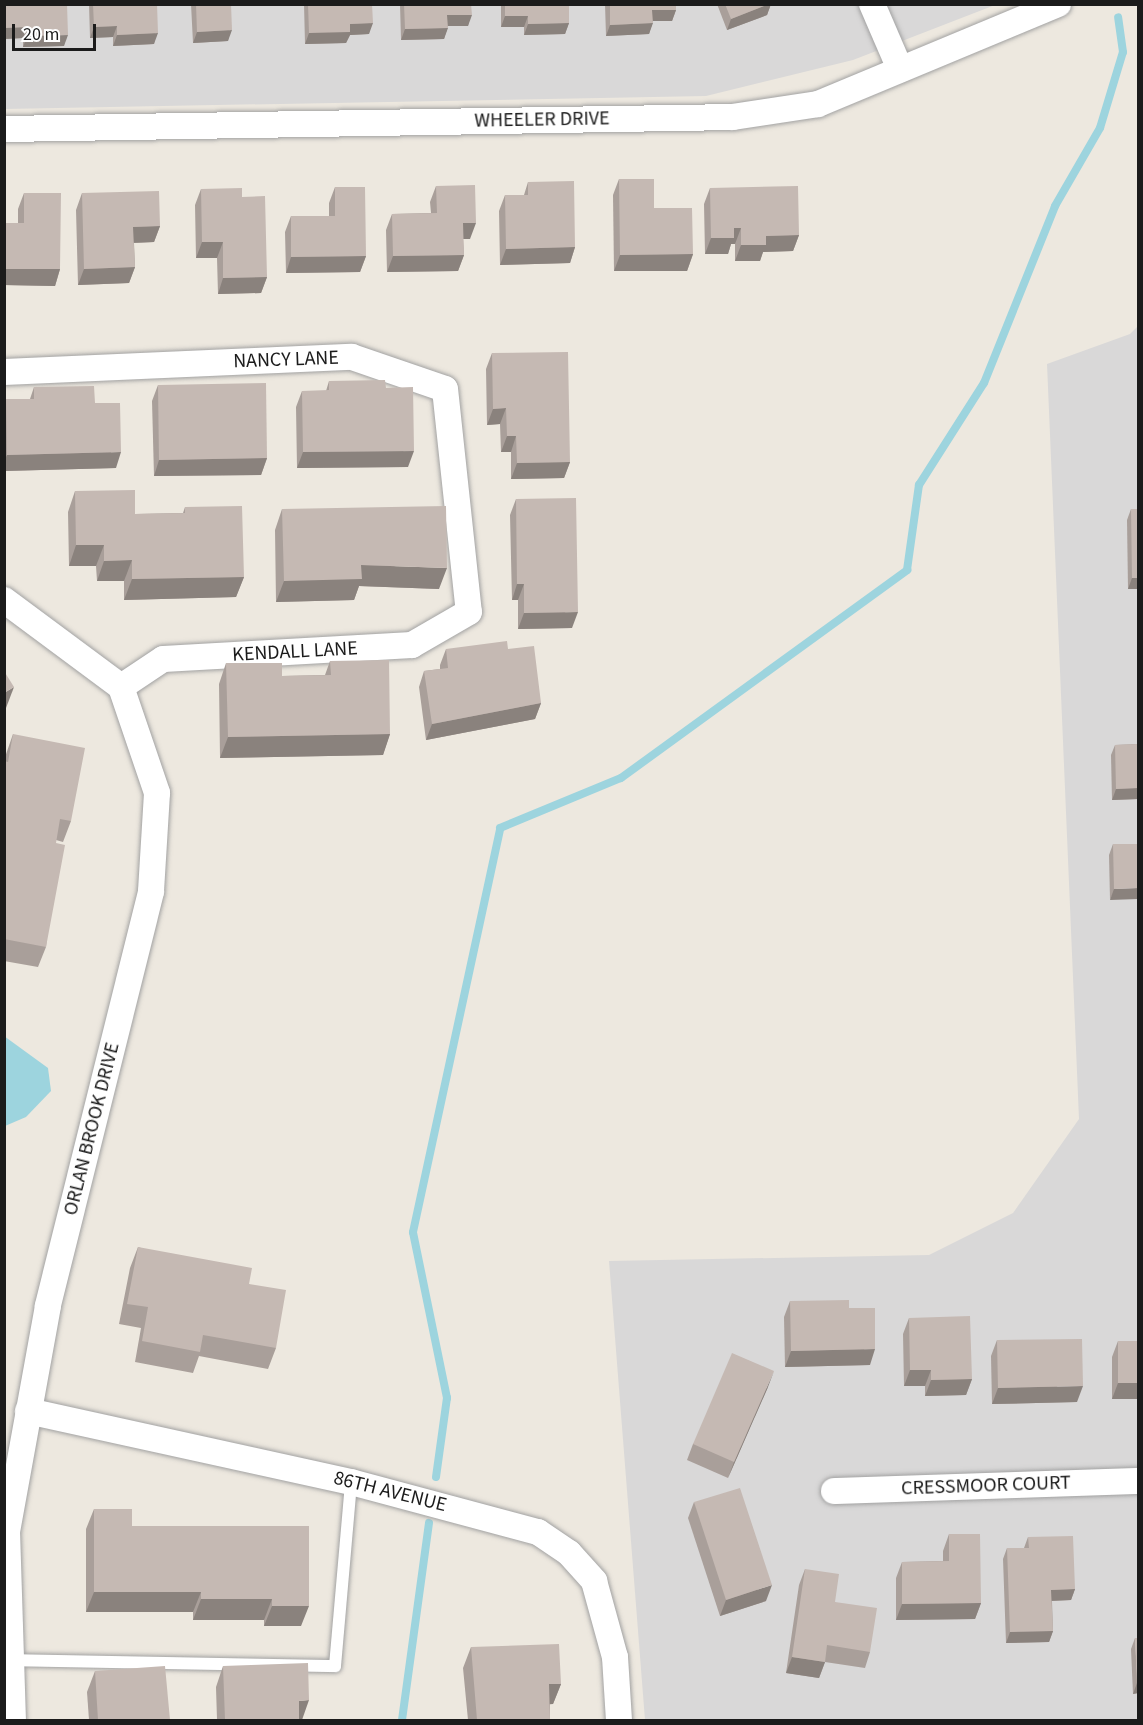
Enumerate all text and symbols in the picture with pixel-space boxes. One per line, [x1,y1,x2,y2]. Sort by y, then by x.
scale bar [15,12,99,50]
text: 20 m [23,22,59,47]
street label: WHEELER DRIVE [474,107,610,133]
street label: NANCY LANE [233,346,339,374]
street label: KENDALL LANE [232,637,358,667]
street label: ORLAN BROOK DRIVE [59,1040,125,1218]
street label: 86TH AVENUE [331,1466,449,1518]
street label: CRESSMOOR COURT [901,1471,1071,1501]

